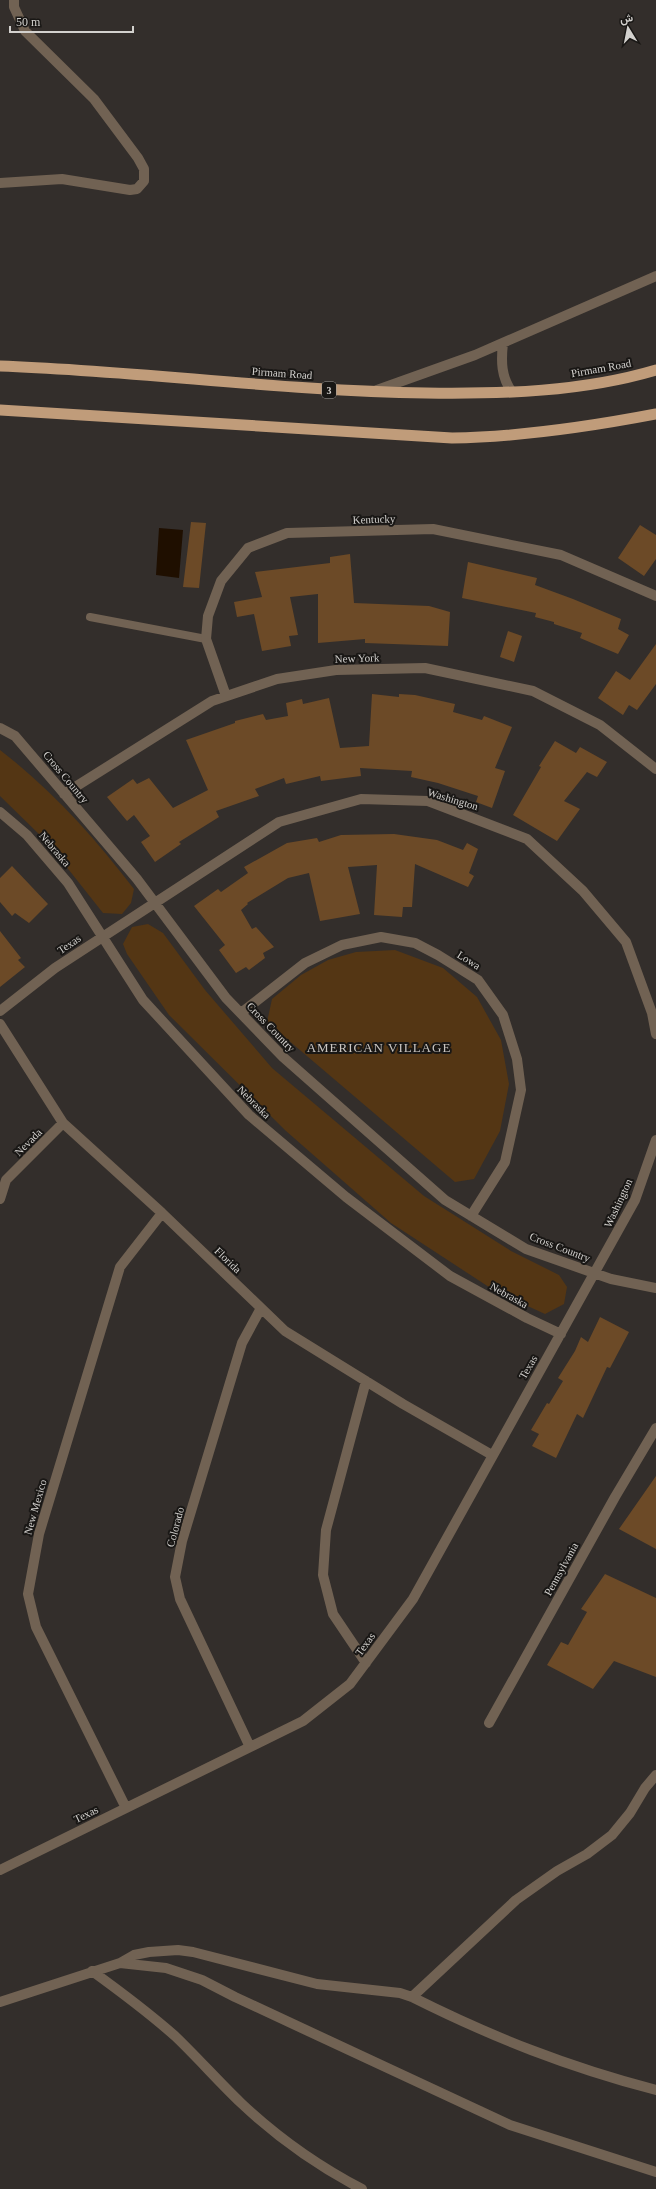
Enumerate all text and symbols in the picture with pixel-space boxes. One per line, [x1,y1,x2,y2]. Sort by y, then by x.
scale bar [10,8,133,34]
north arrow [608,8,648,48]
text: ش [619,11,634,26]
text: 50 m [16,15,41,29]
street label: Pirmam Road [570,357,632,379]
street label: Pirmam Road [251,365,313,381]
road number: 3 [322,382,336,398]
street label: Kentucky [352,512,396,526]
street label: New York [334,651,380,665]
street label: Cross Country [41,749,91,806]
street label: Washington [426,786,480,813]
street label: Nebraska [37,829,73,869]
street label: Texas [55,932,83,956]
street label: Lowa [455,948,483,972]
street label: Cross Country [244,1000,298,1054]
district label: AMERICAN VILLAGE [307,1040,451,1055]
street label: Nebraska [235,1083,273,1121]
street label: Nevada [12,1126,44,1158]
street label: Washington [602,1176,635,1229]
street label: Cross Country [528,1230,592,1264]
street label: Florida [212,1245,244,1275]
street label: Nebraska [488,1280,530,1310]
street label: Texas [516,1353,540,1381]
street label: New Mexico [21,1477,49,1536]
street label: Colorado [164,1505,186,1548]
street label: Pennsylvania [542,1540,581,1598]
street label: Texas [353,1630,377,1658]
street label: Texas [72,1803,100,1825]

